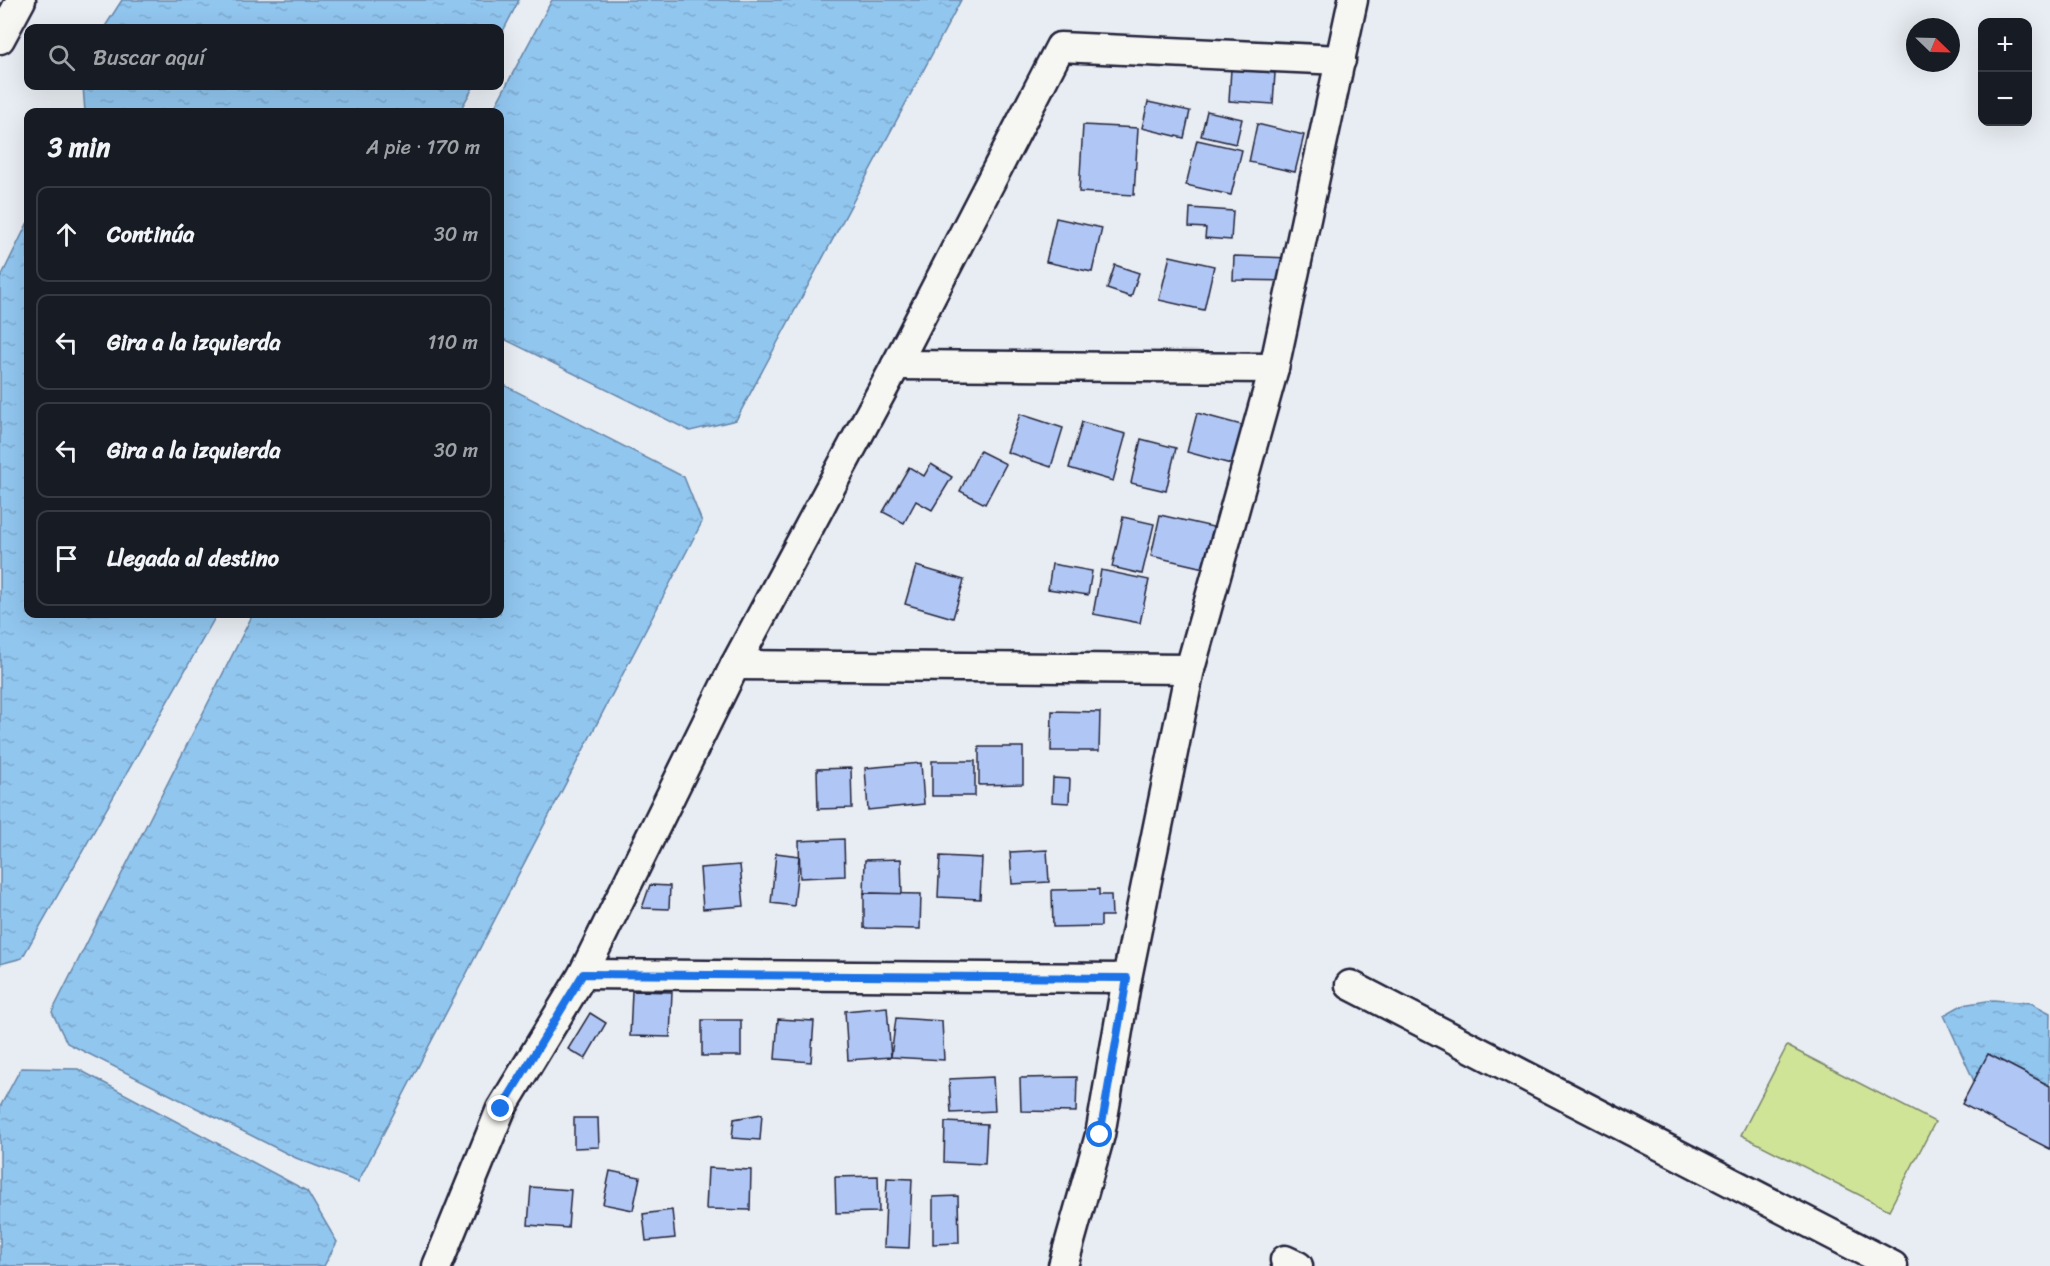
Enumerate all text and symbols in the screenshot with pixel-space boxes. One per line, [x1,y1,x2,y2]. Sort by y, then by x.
north arrow [1906,18,1960,72]
map controls [1978,18,2032,126]
button: + [1978,18,2032,72]
search box [24,24,504,90]
text: Buscar aquí [93,38,205,77]
icon: search [45,41,78,74]
button: − [1978,72,2032,126]
text: 3 min [48,124,110,170]
text: A pie · 170 m [366,130,480,165]
text: Continúa [107,215,194,254]
text: 30 m [434,217,478,252]
icon: ahead [50,218,83,251]
text: Gira a la izquierda [107,323,280,362]
text: 110 m [428,325,478,360]
icon: left [50,326,83,359]
text: Gira a la izquierda [107,431,280,470]
text: 30 m [434,433,478,468]
icon: left [50,434,83,467]
text: Llegada al destino [107,539,279,578]
icon: arrive [50,542,83,575]
route end [487,1095,513,1121]
route start [1086,1121,1112,1147]

